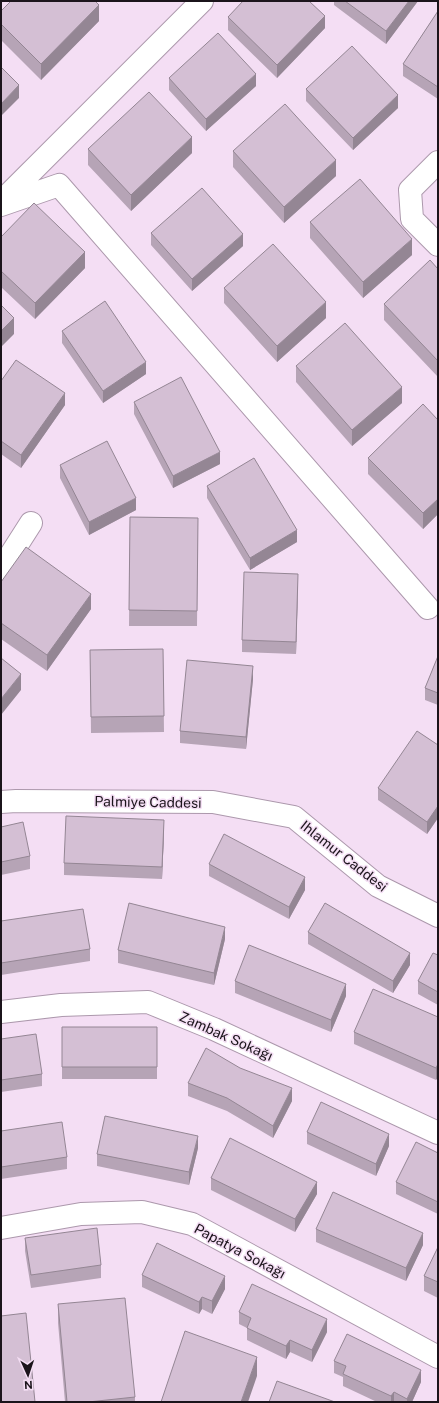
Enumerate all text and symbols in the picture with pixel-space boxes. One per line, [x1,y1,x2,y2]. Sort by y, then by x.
street label: Palmiye Caddesi [94,793,202,811]
street label: Ihlamur Caddesi [297,817,391,895]
street label: Zambak Sokağı [177,1008,275,1064]
street label: Papatya Sokağı [192,1220,288,1282]
north arrow [8,1355,48,1395]
text: N [24,1379,33,1391]

